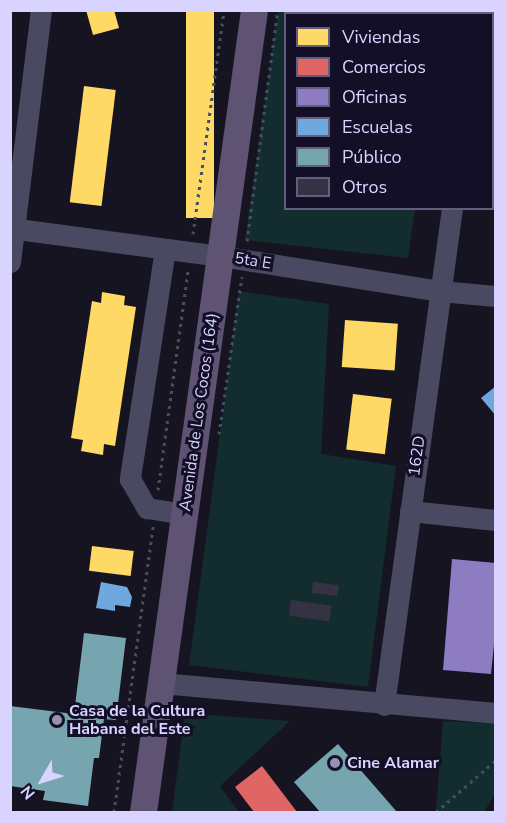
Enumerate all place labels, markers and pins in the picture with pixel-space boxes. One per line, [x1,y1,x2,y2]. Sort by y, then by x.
place label: Casa de la Cultura Habana del Este [69,701,205,739]
marker: Casa de la Cultura Habana del Este [50,713,64,727]
place label: Cine Alamar [347,753,439,773]
marker: Cine Alamar [328,756,342,770]

